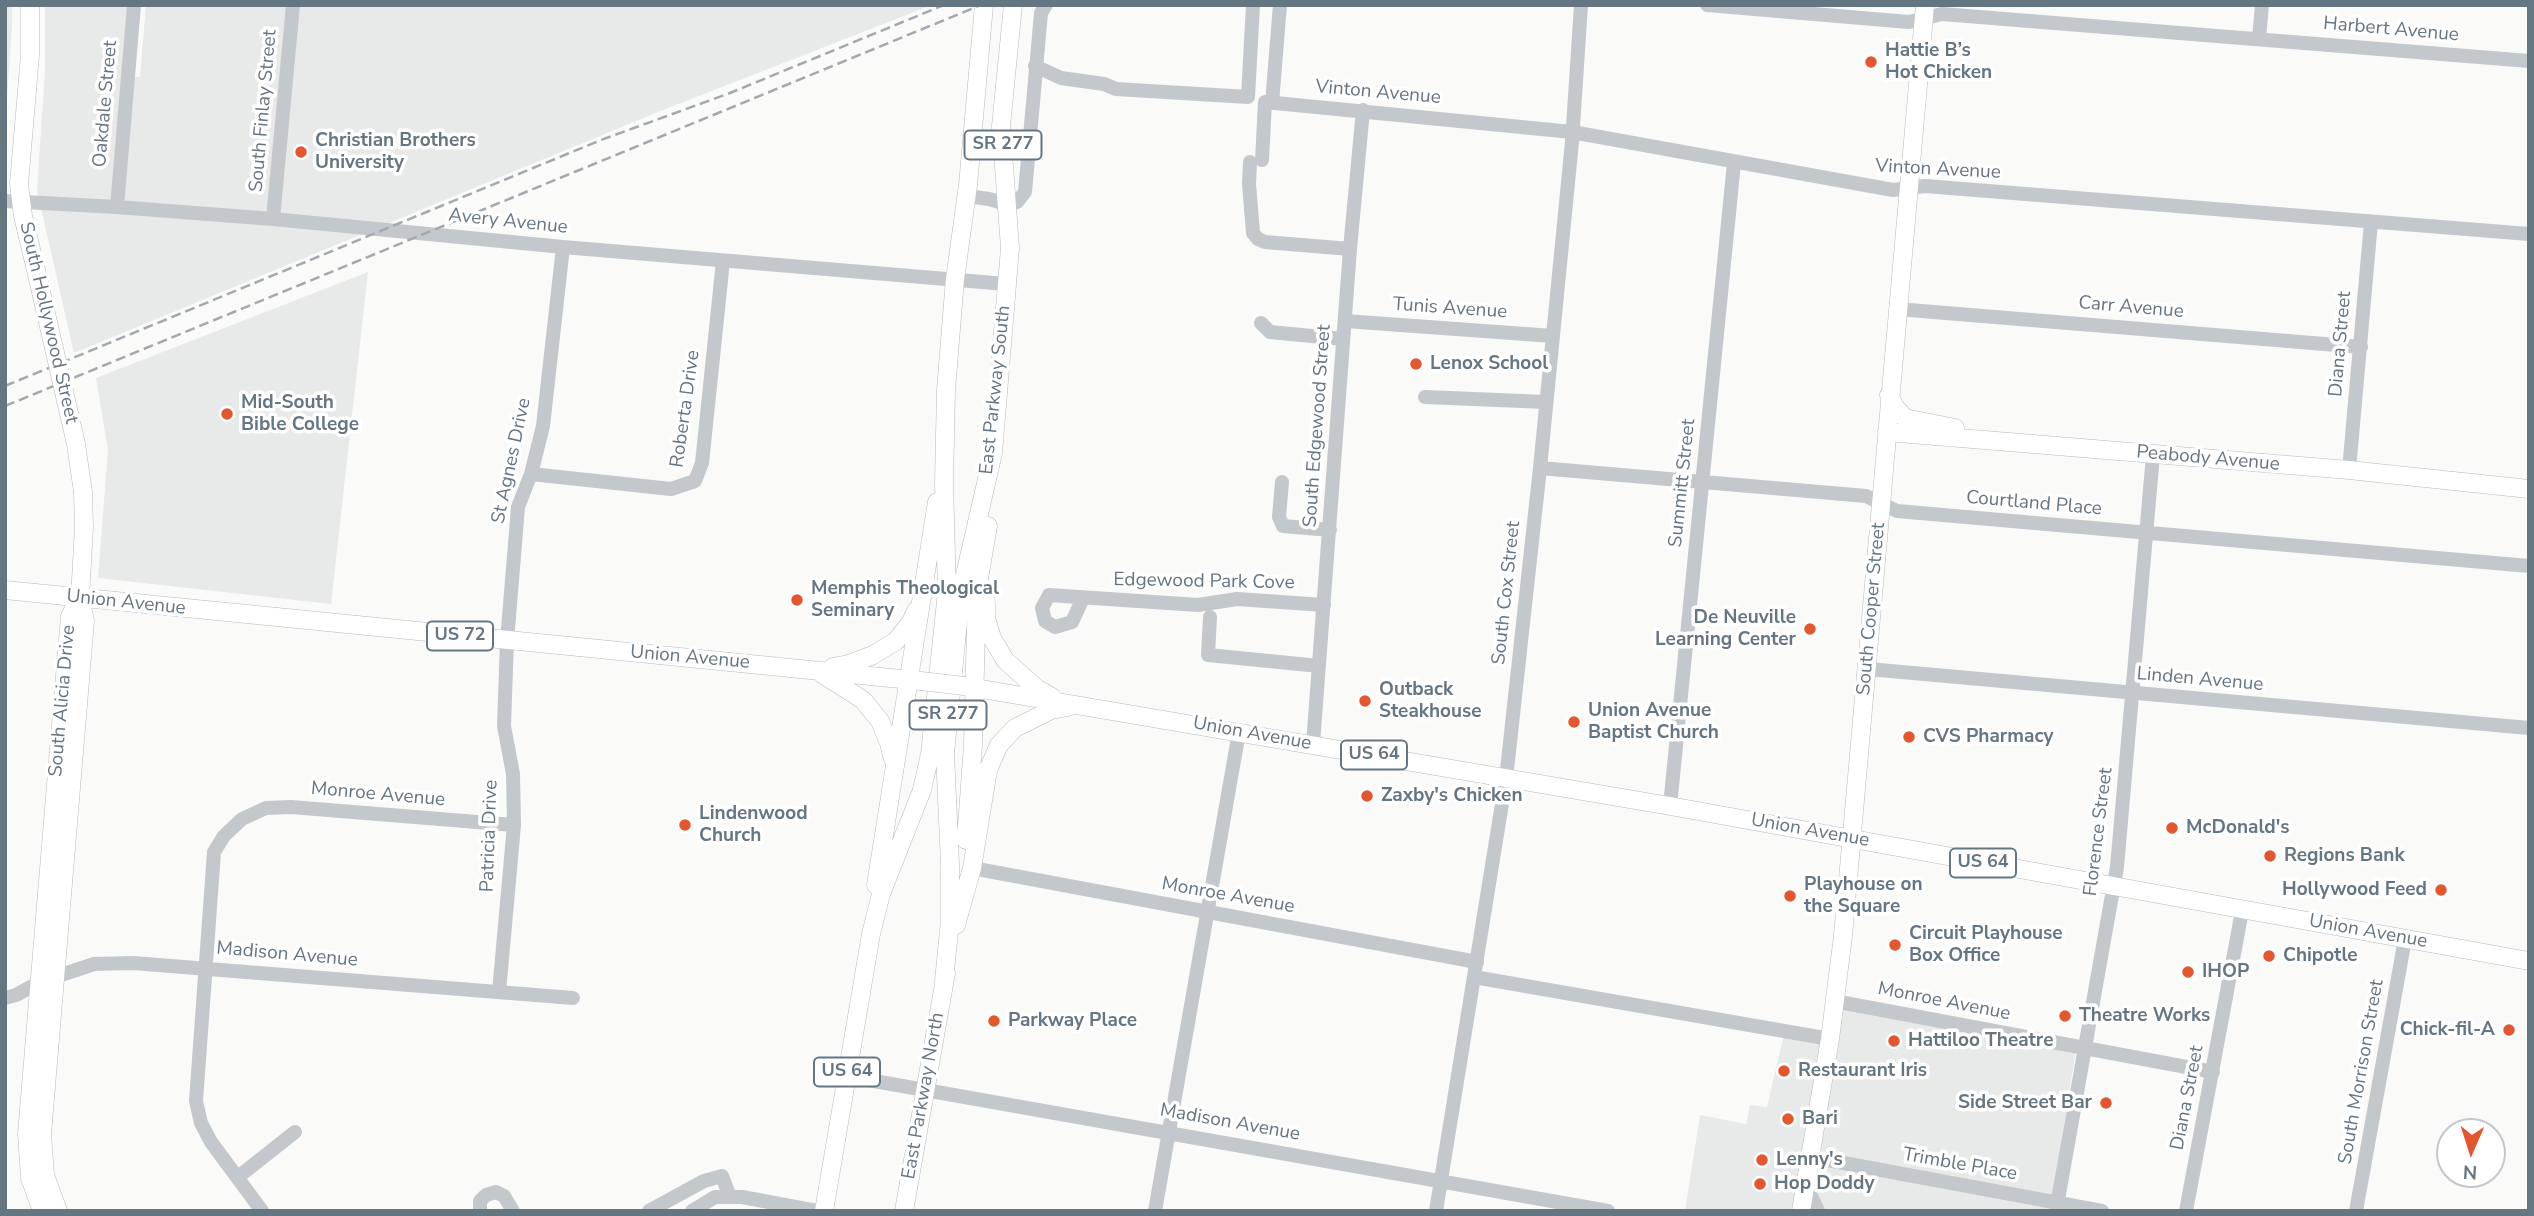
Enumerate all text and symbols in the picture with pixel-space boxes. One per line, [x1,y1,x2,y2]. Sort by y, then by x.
street label: Harbert Avenue [2322,13,2460,47]
street label: South Finlay Street [246,29,282,193]
street label: Oakdale Street [89,40,123,168]
place label: Hattie B’s Hot Chicken [1885,40,1992,84]
marker: Hattie B’s Hot Chicken [1863,54,1879,70]
street label: Vinton Avenue [1314,76,1442,110]
place label: Christian Brothers University [315,130,476,174]
road number: SR 277 [964,130,1042,160]
marker: Christian Brothers University [293,144,309,160]
street label: Vinton Avenue [1875,155,2001,185]
street label: Avery Avenue [447,204,569,240]
street label: South Hollywood Street [14,220,82,426]
street label: Diana Street [2325,290,2357,398]
street label: Carr Avenue [2077,292,2185,324]
street label: Tunis Avenue [1392,294,1508,324]
street label: East Parkway South [976,304,1016,476]
street label: South Edgewood Street [1300,324,1336,528]
street label: Roberta Drive [666,349,706,469]
place label: Lenox School [1430,353,1548,375]
marker: Lenox School [1408,356,1424,372]
place label: Mid-South Bible College [241,392,359,436]
street label: St Agnes Drive [488,396,536,526]
marker: Mid-South Bible College [219,406,235,422]
street label: Summitt Street [1665,418,1701,548]
street label: Peabody Avenue [2135,441,2281,477]
street label: Courtland Place [1965,487,2103,521]
street label: South Cox Street [1488,520,1526,666]
street label: South Cooper Street [1853,522,1891,696]
street label: Edgewood Park Cove [1113,569,1295,595]
place label: Memphis Theological Seminary [811,578,999,622]
street label: Union Avenue [65,585,187,621]
marker: Memphis Theological Seminary [789,592,805,608]
place label: De Neuville Learning Center [1655,607,1796,651]
marker: De Neuville Learning Center [1802,621,1818,637]
road number: US 72 [427,622,493,650]
street label: South Alicia Drive [45,624,81,778]
street label: Union Avenue [629,641,751,675]
street label: Linden Avenue [2136,663,2264,697]
place label: Outback Steakhouse [1379,679,1482,723]
marker: Outback Steakhouse [1357,693,1373,709]
road number: SR 277 [909,700,986,730]
place label: Union Avenue Baptist Church [1588,700,1719,744]
street label: Union Avenue [1191,712,1313,756]
marker: Union Avenue Baptist Church [1566,714,1582,730]
place label: CVS Pharmacy [1923,726,2053,748]
marker: CVS Pharmacy [1901,729,1917,745]
road number: US 64 [1341,740,1407,770]
street label: Florence Street [2080,766,2118,898]
street label: Monroe Avenue [310,778,446,812]
street label: Patricia Drive [477,779,503,893]
place label: Zaxby's Chicken [1381,785,1523,807]
marker: Zaxby's Chicken [1359,788,1375,804]
place label: Lindenwood Church [699,803,808,847]
street label: Union Avenue [1749,809,1871,853]
marker: Lindenwood Church [677,817,693,833]
place label: McDonald's [2186,817,2290,839]
marker: McDonald's [2164,820,2180,836]
place label: Regions Bank [2284,845,2405,867]
road number: US 64 [1950,848,2016,878]
marker: Regions Bank [2262,848,2278,864]
street label: Monroe Avenue [1160,873,1296,919]
place label: Playhouse on the Square [1804,874,1923,918]
place label: Hollywood Feed [2282,879,2427,901]
marker: Hollywood Feed [2433,882,2449,898]
marker: Playhouse on the Square [1782,888,1798,904]
street label: Union Avenue [2307,910,2429,954]
place label: Circuit Playhouse Box Office [1909,923,2063,967]
street label: Madison Avenue [215,937,359,973]
marker: Circuit Playhouse Box Office [1887,937,1903,953]
place label: Chipotle [2283,945,2358,967]
marker: Chipotle [2261,948,2277,964]
place label: IHOP [2202,961,2249,983]
marker: IHOP [2180,964,2196,980]
street label: Monroe Avenue [1876,978,2012,1026]
street label: South Morrison Street [2335,978,2389,1166]
place label: Theatre Works [2079,1005,2210,1027]
marker: Theatre Works [2057,1008,2073,1024]
place label: Parkway Place [1008,1010,1137,1032]
street label: East Parkway North [898,1011,950,1181]
marker: Parkway Place [986,1013,1002,1029]
place label: Chick-fil-A [2400,1019,2495,1041]
marker: Chick-fil-A [2501,1022,2517,1038]
place label: Hattiloo Theatre [1908,1030,2053,1052]
marker: Hattiloo Theatre [1886,1033,1902,1049]
street label: Diana Street [2167,1044,2209,1152]
road number: US 64 [814,1058,880,1086]
place label: Restaurant Iris [1798,1060,1927,1082]
marker: Restaurant Iris [1776,1063,1792,1079]
place label: Side Street Bar [1958,1092,2092,1114]
marker: Side Street Bar [2098,1095,2114,1111]
street label: Madison Avenue [1158,1099,1302,1147]
place label: Bari [1802,1108,1838,1130]
marker: Bari [1780,1111,1796,1127]
north arrow [2436,1118,2506,1188]
street label: Trimble Place [1901,1144,2019,1186]
place label: Lenny's [1776,1149,1843,1171]
marker: Lenny's [1754,1152,1770,1168]
text: N [2462,1159,2478,1185]
place label: Hop Doddy [1774,1173,1874,1195]
marker: Hop Doddy [1752,1176,1768,1192]

